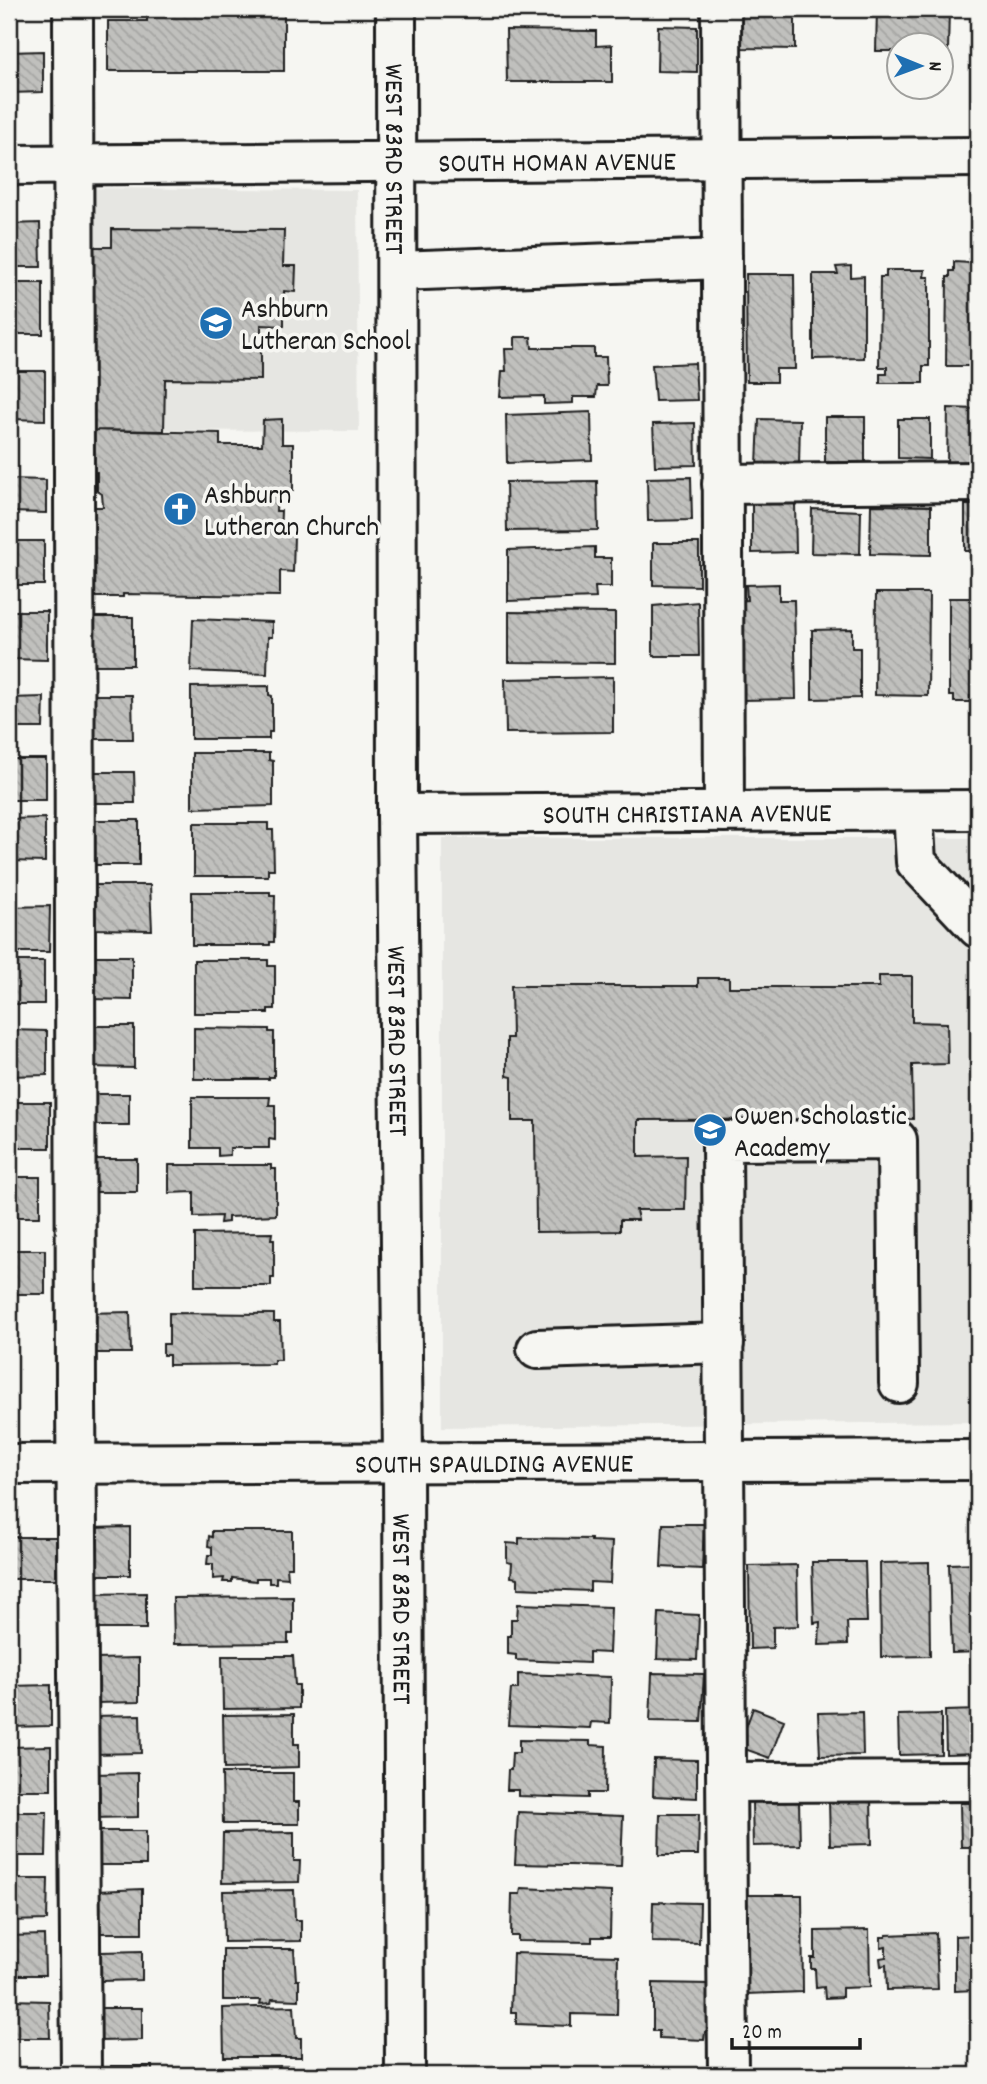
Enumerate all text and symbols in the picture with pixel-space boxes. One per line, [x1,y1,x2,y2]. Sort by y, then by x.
north arrow [886,32,956,102]
text: N [920,61,947,71]
street label: WEST 83RD STREET [371,64,411,254]
street label: SOUTH HOMAN AVENUE [438,144,676,186]
place label: Ashburn Lutheran School [241,292,411,364]
school or university icon: Ashburn Lutheran School [197,304,235,342]
place label: Ashburn Lutheran Church [204,478,379,550]
church icon: Ashburn Lutheran Church [161,490,199,528]
street label: SOUTH CHRISTIANA AVENUE [542,796,832,838]
street label: WEST 83RD STREET [373,945,415,1137]
place label: Owen Scholastic Academy [734,1099,907,1171]
school or university icon: Owen Scholastic Academy [691,1111,729,1149]
street label: SOUTH SPAULDING AVENUE [355,1446,634,1488]
street label: WEST 83RD STREET [378,1514,419,1704]
scale bar [732,2007,859,2051]
text: 20 m [742,2019,782,2049]

